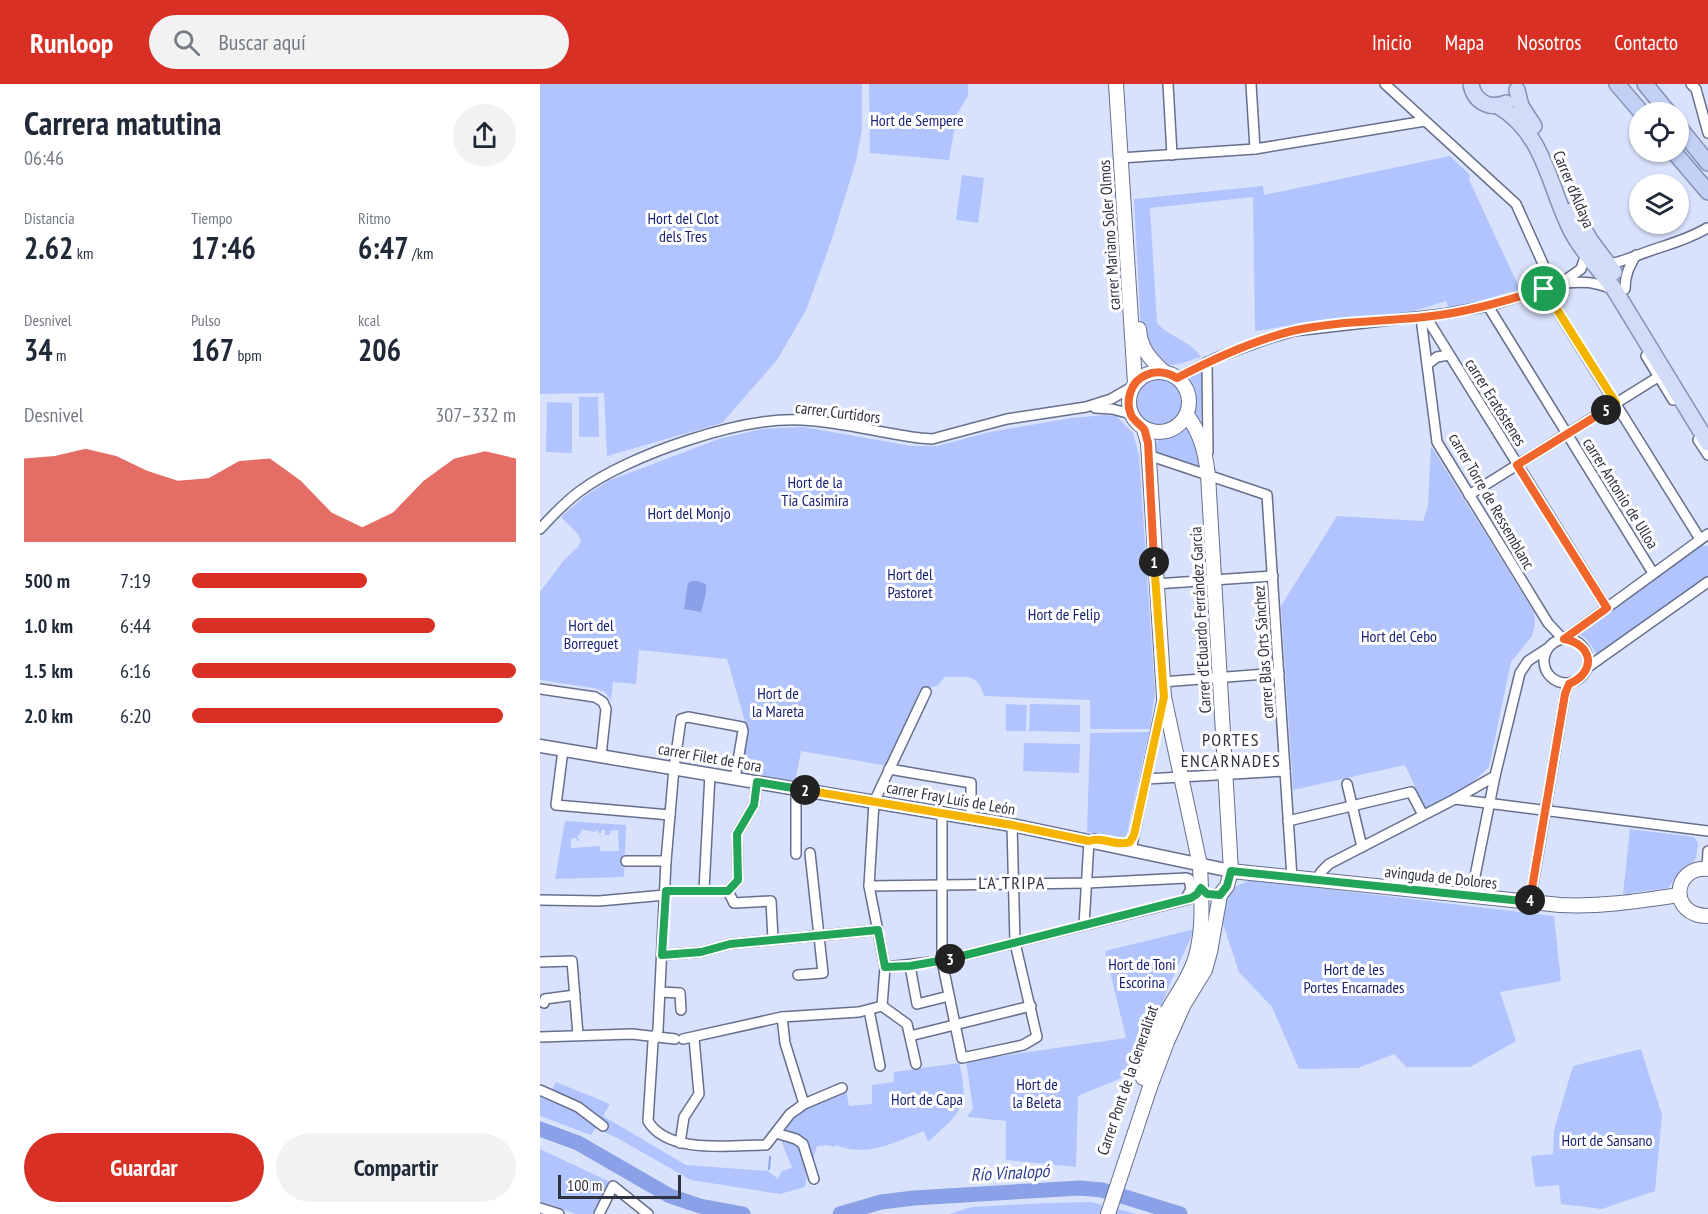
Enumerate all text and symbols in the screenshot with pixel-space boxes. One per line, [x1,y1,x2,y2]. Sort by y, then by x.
search box [149,15,569,69]
text: Runloop [30,24,113,61]
icon: search [170,26,203,59]
text: Buscar aquí [218,28,306,56]
text: Inicio [1372,29,1412,56]
text: Mapa [1445,29,1484,56]
text: Nosotros [1517,29,1581,56]
text: Contacto [1614,29,1678,56]
text: Carrera matutina [24,101,221,144]
map controls [1629,102,1689,234]
button: locate [1629,102,1689,162]
button: share [453,104,516,167]
park label: Hort de Sempere [870,110,964,130]
text: 06:46 [24,145,64,171]
street label: Carrer d'Aldaya [1549,147,1599,231]
street label: carrer Mariano Soler Olmos [1094,159,1124,311]
button: layers [1629,174,1689,234]
text: Distancia [24,208,75,228]
text: Tiempo [191,208,233,228]
text: Ritmo [358,208,391,228]
park label: Hort del Clot dels Tres [647,208,719,246]
text: 2.62 [24,228,73,267]
text: 17:46 [191,228,256,267]
text: 6:47 [358,228,409,267]
text: km [73,243,93,263]
text: /km [409,243,433,263]
pin [1518,263,1569,314]
icon: arrive [1527,272,1560,305]
text: Desnivel [24,310,71,330]
text: Pulso [191,310,221,330]
text: kcal [358,310,380,330]
text: 34 [24,330,53,369]
text: 167 [191,330,234,369]
text: 206 [358,330,401,369]
text: m [53,345,67,365]
text: bpm [234,345,262,365]
street label: carrer Eratóstenes [1461,355,1531,449]
pin: 5 [1591,395,1621,425]
street label: carrer Curtidors [794,397,882,427]
text: 5 [1602,400,1610,420]
text: Desnivel [24,402,83,428]
text: 307–332 m [435,402,516,428]
street label: carrer Torre de Ressemblanc [1445,429,1539,573]
street label: carrer Antonio de Ulloa [1579,434,1663,552]
park label: Hort de la Tia Casimira [781,472,849,510]
park label: Hort del Monjo [647,503,731,523]
street label: Carrer d'Eduardo Ferrández García [1185,526,1215,714]
pin: 1 [1139,547,1169,577]
text: 1 [1150,552,1158,572]
park label: Hort del Pastoret [887,564,933,602]
text: 500 m [24,568,70,594]
text: 7:19 [120,568,151,594]
street label: carrer Blas Orts Sánchez [1248,584,1278,719]
park label: Hort de Felip [1028,604,1100,624]
text: 1.0 km [24,613,73,639]
text: 6:44 [120,613,151,639]
park label: Hort del Borreguet [564,615,619,653]
park label: Hort del Cebo [1361,626,1437,646]
text: 1.5 km [24,658,73,684]
text: 6:16 [120,658,151,684]
park label: Hort de la Mareta [752,683,804,721]
text: 2.0 km [24,703,73,729]
text: 6:20 [120,703,151,729]
district label: PORTES ENCARNADES [1181,728,1281,772]
street label: carrer Filet de Fora [657,738,763,776]
pin: 2 [790,775,820,805]
street label: carrer Fray Luis de León [885,777,1017,819]
text: 2 [801,780,809,800]
street label: avinguda de Dolores [1384,861,1498,893]
district label: LA TRIPA [978,871,1046,894]
pin: 4 [1515,885,1545,915]
text: 4 [1526,890,1534,910]
pin: 3 [935,944,965,974]
text: 3 [946,949,954,969]
park label: Hort de Toni Escorina [1108,954,1176,992]
park label: Hort de les Portes Encarnades [1304,959,1404,997]
street label: Carrer Pont de la Generalitat [1092,1002,1162,1157]
park label: Hort de la Beleta [1013,1074,1061,1112]
park label: Hort de Capa [891,1089,963,1109]
park label: Hort de Sansano [1562,1130,1653,1150]
button: Guardar [24,1133,264,1202]
button: Compartir [276,1133,516,1202]
water label: Río Vinalopó [970,1159,1051,1186]
scale bar [558,1172,681,1200]
text: 100 m [567,1175,602,1195]

